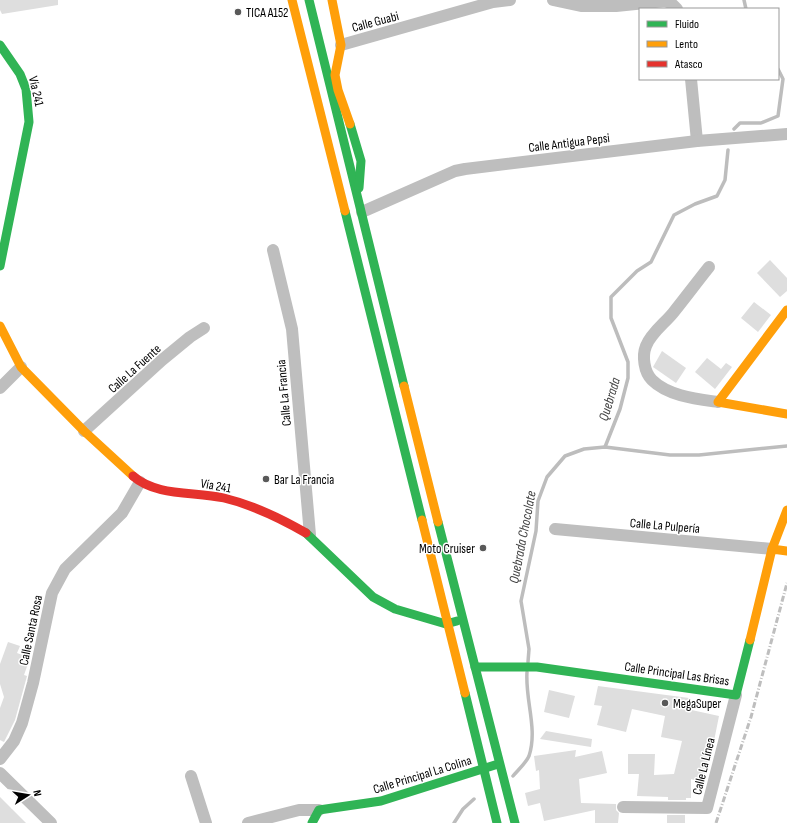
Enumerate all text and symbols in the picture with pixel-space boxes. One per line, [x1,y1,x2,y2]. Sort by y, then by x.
place label: TICA A152 [246,5,288,21]
marker: TICA A152 [233,7,243,17]
street label: Calle Guabi [350,8,401,36]
legend [639,8,779,80]
text: Fluido [675,17,699,32]
text: Lento [675,37,698,52]
text: Atasco [674,57,702,72]
street label: Vía 241 [25,74,47,108]
street label: Calle Antigua Pepsi [527,130,611,156]
street label: Calle La Fuente [105,341,164,397]
street label: Calle La Francia [273,359,295,427]
water label: Quebrada [595,375,624,423]
place label: Bar La Francia [274,472,334,488]
marker: Bar La Francia [261,474,271,484]
street label: Vía 241 [199,475,233,497]
water label: Quebrada Chocolate [505,489,540,585]
street label: Calle La Pulpería [629,515,701,537]
place label: Moto Cruiser [419,541,475,557]
marker: Moto Cruiser [478,543,488,553]
street label: Calle Santa Rosa [16,594,46,667]
street label: Calle Principal Las Brisas [623,659,731,689]
place label: MegaSuper [673,696,722,712]
marker: MegaSuper [660,698,670,708]
street label: Calle La Línea [689,736,719,796]
street label: Calle Principal La Colina [371,752,473,798]
north arrow [8,775,48,815]
text: N [30,789,44,797]

